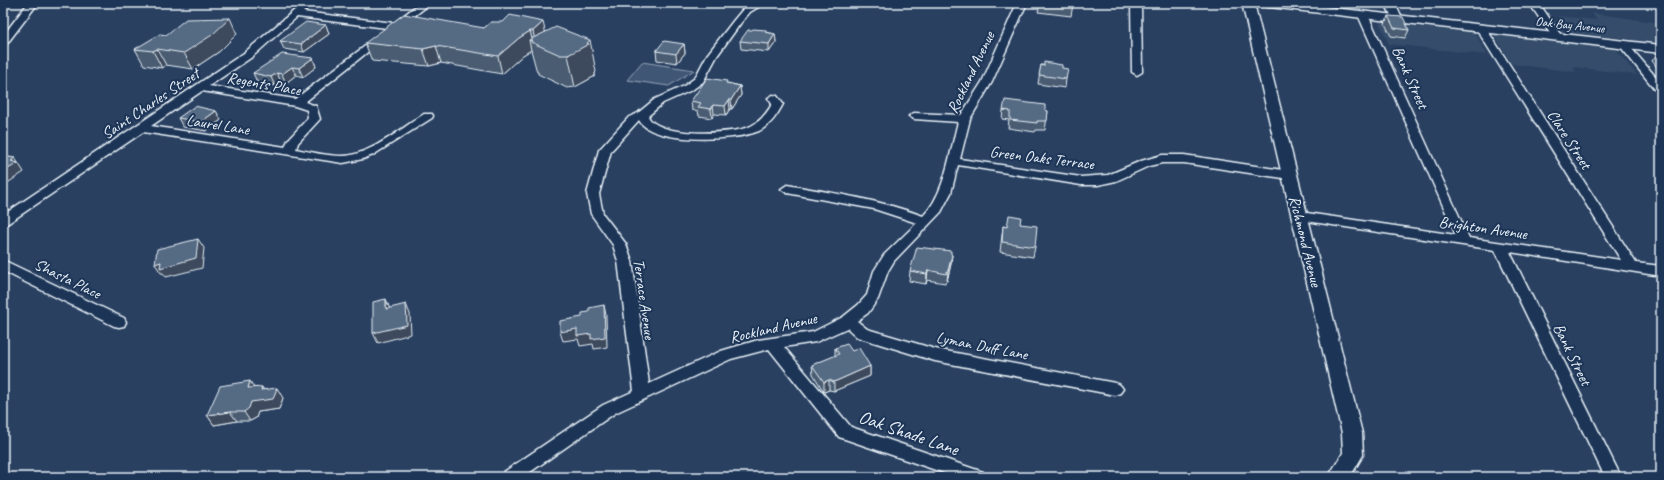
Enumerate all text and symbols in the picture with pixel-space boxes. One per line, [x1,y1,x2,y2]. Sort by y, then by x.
street label: Oak Bay Avenue [1535,13,1606,37]
street label: Rockland Avenue [942,27,1000,117]
street label: Bank Street [1387,43,1433,114]
street label: Saint Charles Street [98,62,205,144]
street label: Regents Place [225,68,304,101]
street label: Clare Street [1543,106,1597,174]
street label: Laurel Lane [185,110,253,140]
street label: Green Oaks Terrace [989,142,1097,175]
street label: Richmond Avenue [1284,194,1326,291]
street label: Brighton Avenue [1437,212,1530,244]
street label: Shasta Place [31,254,106,304]
street label: Terrace Avenue [628,258,660,342]
street label: Rockland Avenue [728,308,820,348]
street label: Bank Street [1548,320,1596,390]
street label: Lyman Duff Lane [934,327,1031,365]
street label: Oak Shade Lane [856,405,964,462]

